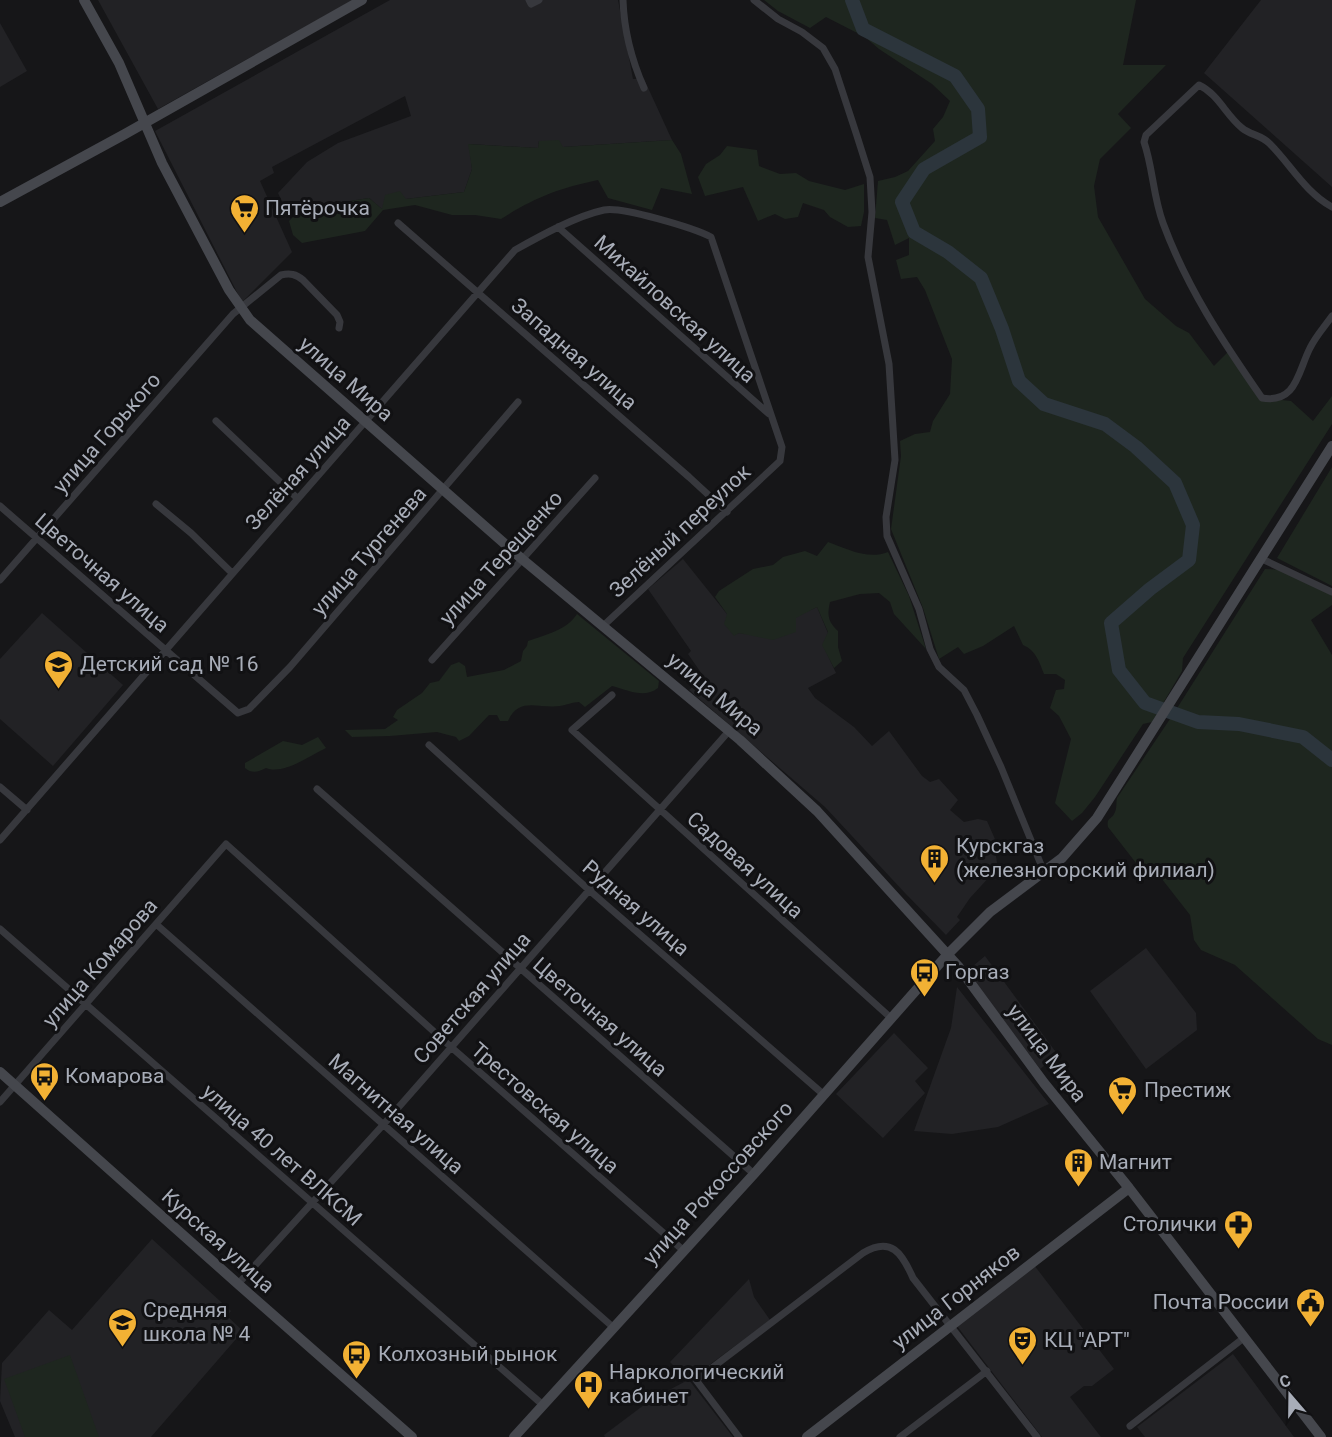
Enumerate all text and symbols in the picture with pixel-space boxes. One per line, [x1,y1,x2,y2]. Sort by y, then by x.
supermarket icon: Пятёрочка [228,192,260,234]
place label: Пятёрочка [265,196,370,220]
street label: Михайловская улица [589,230,761,388]
street label: Западная улица [506,293,642,415]
street label: улица Мира [294,332,398,426]
street label: улица Горького [48,368,166,498]
street label: Зелёная улица [241,411,355,535]
street label: Зелёный переулок [605,459,756,602]
street label: улица Тургенева [307,482,431,620]
street label: улица Терещенко [435,486,567,630]
street label: Цветочная улица [30,508,174,638]
street label: улица Мира [663,647,767,741]
school or university icon: Детский сад № 16 [43,648,75,690]
place label: Детский сад № 16 [80,652,259,676]
street label: Садовая улица [682,807,808,923]
place label: Курскгаз (железногорский филиал) [956,834,1215,882]
building icon: Курскгаз (железногорский филиал) [919,842,951,884]
street label: Рудная улица [578,855,694,961]
street label: улица Комарова [38,894,162,1032]
street label: Советская улица [408,927,536,1069]
street label: Цветочная улица [528,952,672,1082]
bus stop icon: Горгаз [908,956,940,998]
place label: Горгаз [945,960,1009,984]
street label: улица Мира [1002,999,1092,1107]
street label: Трестовская улица [467,1038,623,1178]
street label: Магнитная улица [324,1049,468,1179]
bus stop icon: Комарова [28,1060,60,1102]
place label: Комарова [65,1064,164,1088]
supermarket icon: Престиж [1107,1074,1139,1116]
place label: Престиж [1144,1078,1231,1102]
street label: улица 40 лет ВЛКСМ [197,1079,367,1231]
street label: улица Рокоссовского [638,1096,798,1270]
building icon: Магнит [1062,1146,1094,1188]
place label: Магнит [1099,1150,1172,1174]
street label: Курская улица [157,1184,279,1298]
pharmacy icon: Столички [1222,1208,1254,1250]
place label: Столички [1123,1212,1217,1236]
street label: улица Горняков [887,1240,1025,1354]
public building icon: Почта России [1294,1286,1326,1328]
place label: Почта России [1153,1290,1289,1314]
place label: Средняя школа № 4 [143,1298,251,1346]
school or university icon: Средняя школа № 4 [106,1306,138,1348]
theatre icon: КЦ "АРТ" [1007,1324,1039,1366]
place label: КЦ "АРТ" [1044,1328,1130,1352]
bus stop icon: Колхозный рынок [341,1338,373,1380]
place label: Колхозный рынок [378,1342,558,1366]
place label: Наркологический кабинет [609,1360,784,1408]
north arrow [1260,1365,1320,1425]
hospital icon: Наркологический кабинет [572,1368,604,1410]
text: С [1277,1371,1293,1392]

